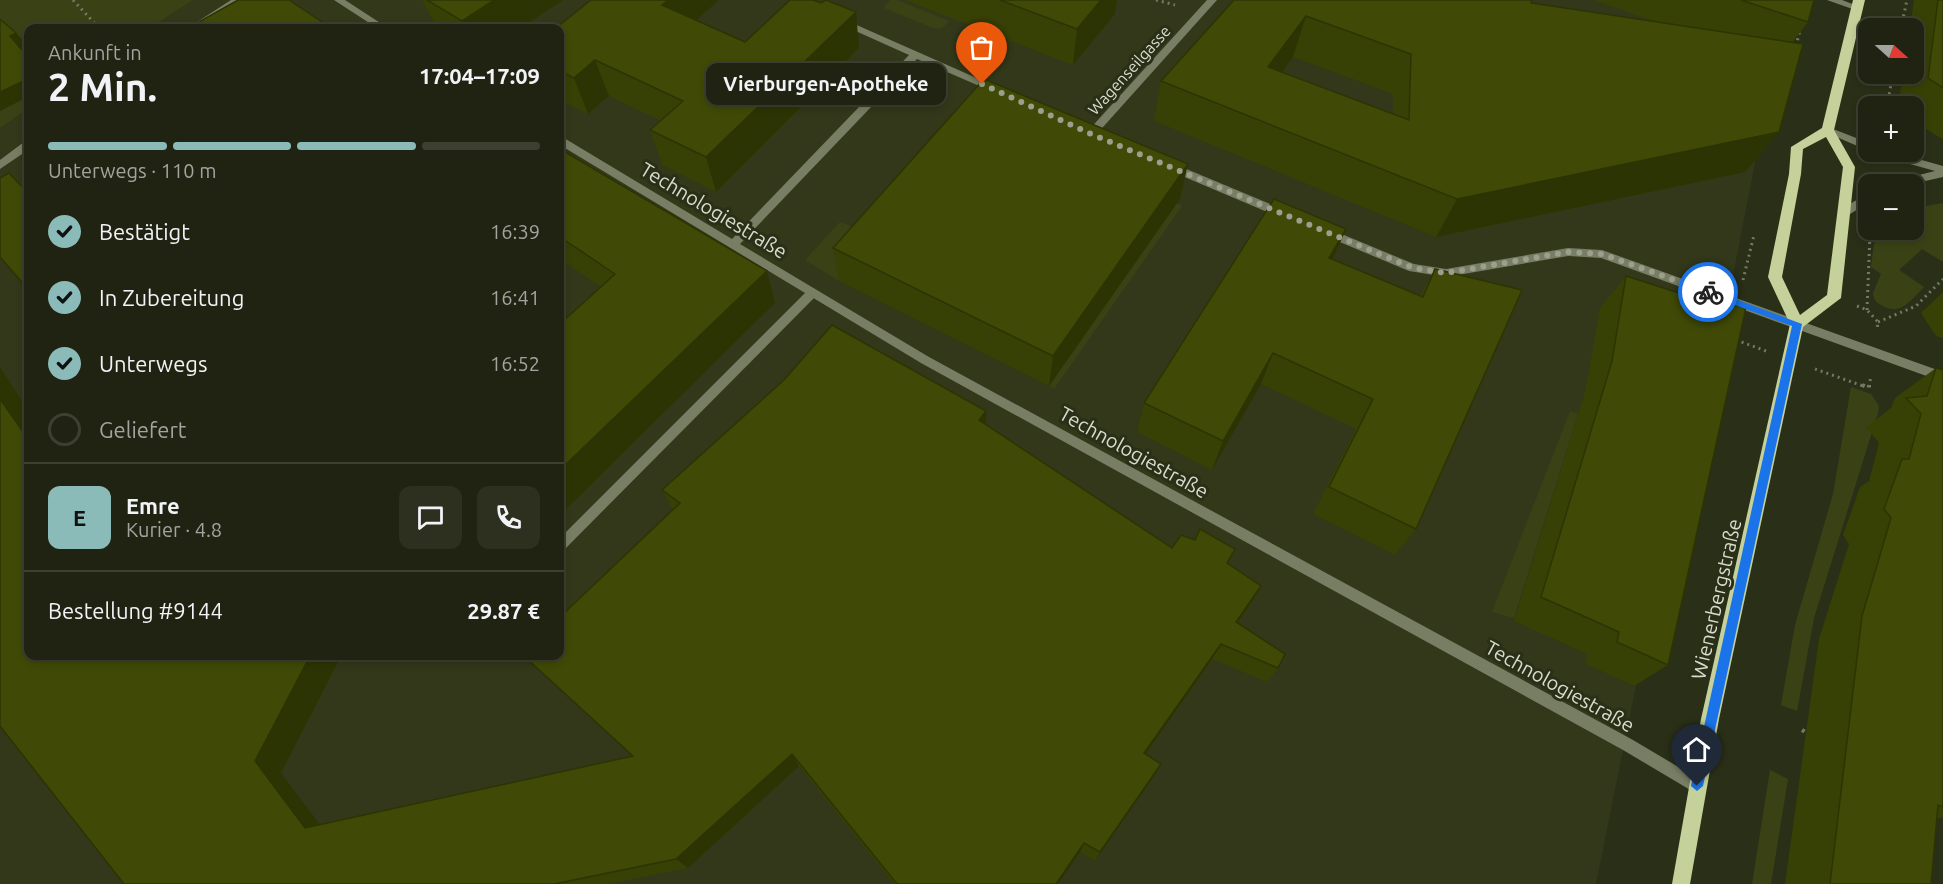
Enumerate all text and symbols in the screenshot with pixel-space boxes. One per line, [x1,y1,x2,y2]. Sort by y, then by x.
north arrow [1858,18,1924,84]
map controls [1858,18,1924,240]
pin [956,22,1007,84]
street label: Wagenseilgasse [1084,22,1174,118]
icon: bag [965,31,998,64]
text: Ankunft in [48,41,142,64]
text: 17:04–17:09 [419,63,540,88]
callout: Vierburgen-Apotheke [706,63,946,105]
text: 2 Min. [48,65,157,108]
text: Vierburgen-Apotheke [723,72,929,95]
button: + [1858,96,1924,162]
street label: Technologiestraße [637,157,791,263]
text: Unterwegs · 110 m [48,159,216,182]
button: − [1858,174,1924,240]
icon: check [48,215,81,248]
text: Bestätigt [99,219,190,244]
text: 16:39 [490,220,540,243]
courier [1678,262,1738,322]
icon: bike [1692,276,1725,309]
icon: check [48,281,81,314]
text: In Zubereitung [99,285,244,310]
text: 16:41 [490,286,540,309]
icon: check [48,347,81,380]
text: Unterwegs [99,351,208,376]
text: 16:52 [490,352,540,375]
street label: Technologiestraße [1055,401,1213,503]
text: Geliefert [99,417,186,442]
button: chat [399,486,462,549]
button: phone [477,486,540,549]
text: Emre [126,493,180,518]
text: E [73,505,86,530]
street label: Wienerbergstraße [1686,516,1746,682]
text: Kurier · 4.8 [126,518,222,541]
text: Bestellung #9144 [48,598,223,623]
text: 29.87 € [467,598,540,623]
street label: Technologiestraße [1481,635,1639,737]
pin [1671,724,1722,786]
icon: home [1680,733,1713,766]

